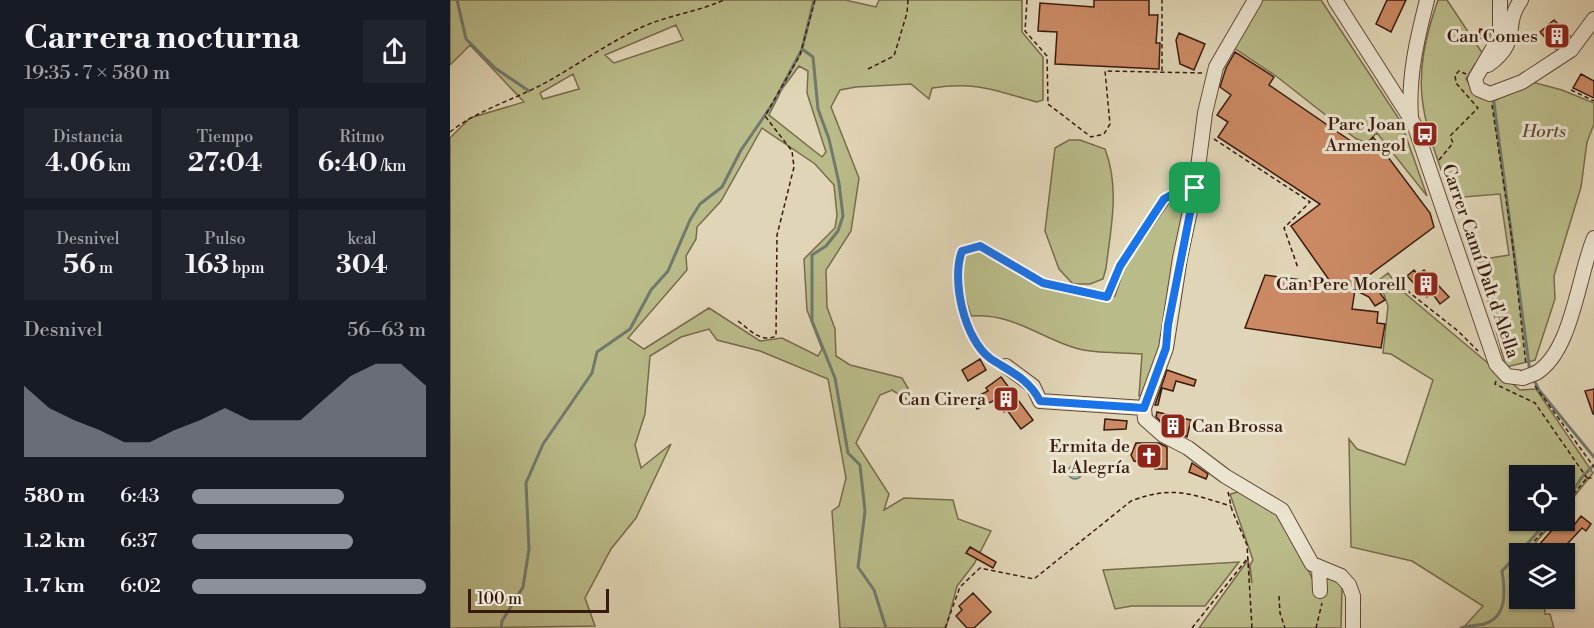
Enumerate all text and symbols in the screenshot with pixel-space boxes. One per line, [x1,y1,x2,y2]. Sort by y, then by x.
text: Carrera nocturna [24,18,300,59]
button: share [363,20,426,83]
building icon: Can Comes [1542,21,1572,51]
place label: Can Comes [1447,25,1538,48]
text: 19:35 · 7 × 580 m [24,61,170,86]
place label: Parc Joan Armengol [1324,113,1407,157]
bus stop icon: Parc Joan Armengol [1410,119,1440,149]
park label: Horts [1521,120,1566,143]
text: Distancia [53,127,123,147]
text: Tiempo [197,127,253,147]
text: Ritmo [340,127,384,147]
text: 4.06 [45,147,105,179]
text: 27:04 [188,147,262,179]
text: 6:40 [318,147,378,179]
text: km [105,156,131,176]
text: /km [378,156,406,176]
street label: Carrer Camí Dalt d'Alella [1436,161,1525,362]
pin [1169,162,1220,213]
icon: arrive [1178,171,1211,204]
text: Desnivel [57,229,119,249]
text: Pulso [205,229,245,249]
text: kcal [347,229,377,249]
text: 56 [63,249,96,281]
text: 163 [185,249,229,281]
text: 304 [336,249,388,281]
text: m [96,258,113,278]
text: bpm [229,258,265,278]
building icon: Can Pere Morell [1411,269,1441,299]
place label: Can Pere Morell [1276,273,1407,296]
text: Desnivel [24,318,103,343]
text: 56–63 m [347,318,426,343]
building icon: Can Cirera [991,384,1021,414]
place label: Can Cirera [898,388,987,411]
building icon: Can Brossa [1158,411,1188,441]
place label: Can Brossa [1192,415,1284,438]
place label: Ermita de la Alegría [1049,435,1131,479]
church icon: Ermita de la Alegría [1134,441,1164,471]
map controls [1509,465,1575,609]
button: locate [1509,465,1575,531]
text: 580 m [24,484,85,509]
text: 6:43 [120,484,160,509]
text: 1.2 km [24,529,86,554]
text: 6:37 [120,529,157,554]
button: layers [1509,543,1575,609]
text: 1.7 km [24,574,85,599]
text: 6:02 [120,574,161,599]
scale bar [468,586,609,614]
text: 100 m [477,589,522,609]

